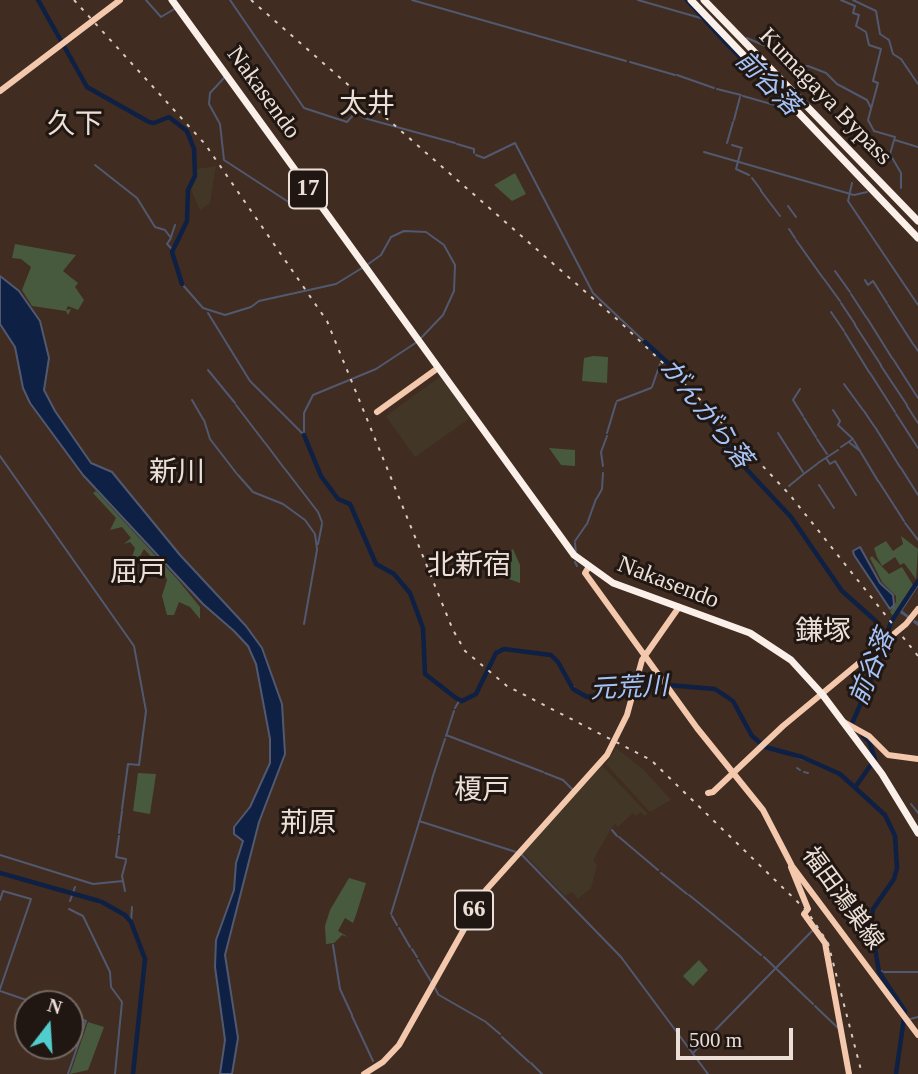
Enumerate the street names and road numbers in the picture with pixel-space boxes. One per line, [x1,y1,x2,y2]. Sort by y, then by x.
street label: Kumagaya Bypass [752,23,898,171]
street label: Nakasendo [220,41,306,145]
road number: 17 [289,170,327,208]
street label: Nakasendo [613,550,723,616]
street label: 福田鴻巣線 [795,842,889,956]
road number: 66 [455,890,493,930]

